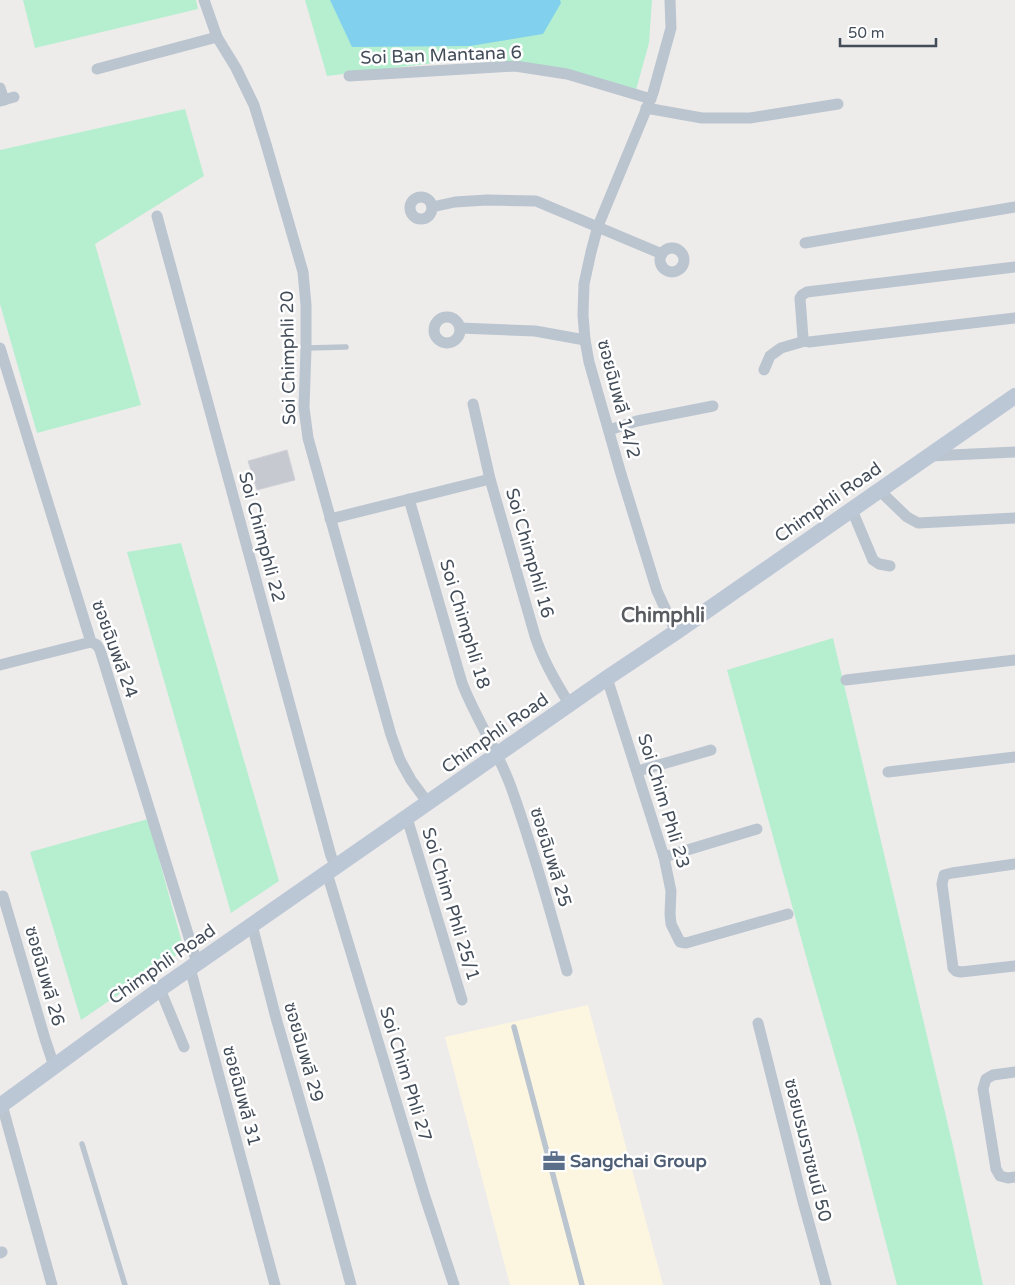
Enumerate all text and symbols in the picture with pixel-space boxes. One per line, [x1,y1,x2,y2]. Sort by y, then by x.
scale bar [840,15,936,47]
text: 50 m [848,24,885,42]
street label: Soi Ban Mantana 6 [360,41,522,69]
street label: Soi Chimphli 20 [276,291,300,425]
street label: ซอยฉิมพลี 14/2 [593,337,645,461]
street label: Chimphli Road [770,457,886,547]
street label: Soi Chimphli 22 [234,469,290,605]
street label: Soi Chimphli 16 [501,485,559,621]
street label: Soi Chimphli 18 [435,557,495,691]
street label: ซอยฉิมพลี 24 [87,597,143,701]
district label: Chimphli [621,604,705,628]
street label: Chimphli Road [437,688,553,778]
street label: Soi Chim Phli 23 [633,731,695,871]
street label: ซอยฉิมพลี 25 [525,805,577,909]
street label: Soi Chim Phli 25/1 [417,825,485,983]
street label: Chimphli Road [104,919,220,1009]
street label: ซอยฉิมพลี 26 [20,923,70,1029]
street label: ซอยฉิมพลี 29 [279,999,329,1105]
street label: Soi Chim Phli 27 [375,1004,437,1144]
street label: ซอยฉิมพลี 31 [218,1043,266,1149]
street label: ซอยบรมราชชนนี 50 [780,1076,836,1224]
office icon: Sangchai Group [541,1148,567,1174]
place label: Sangchai Group [570,1150,707,1172]

